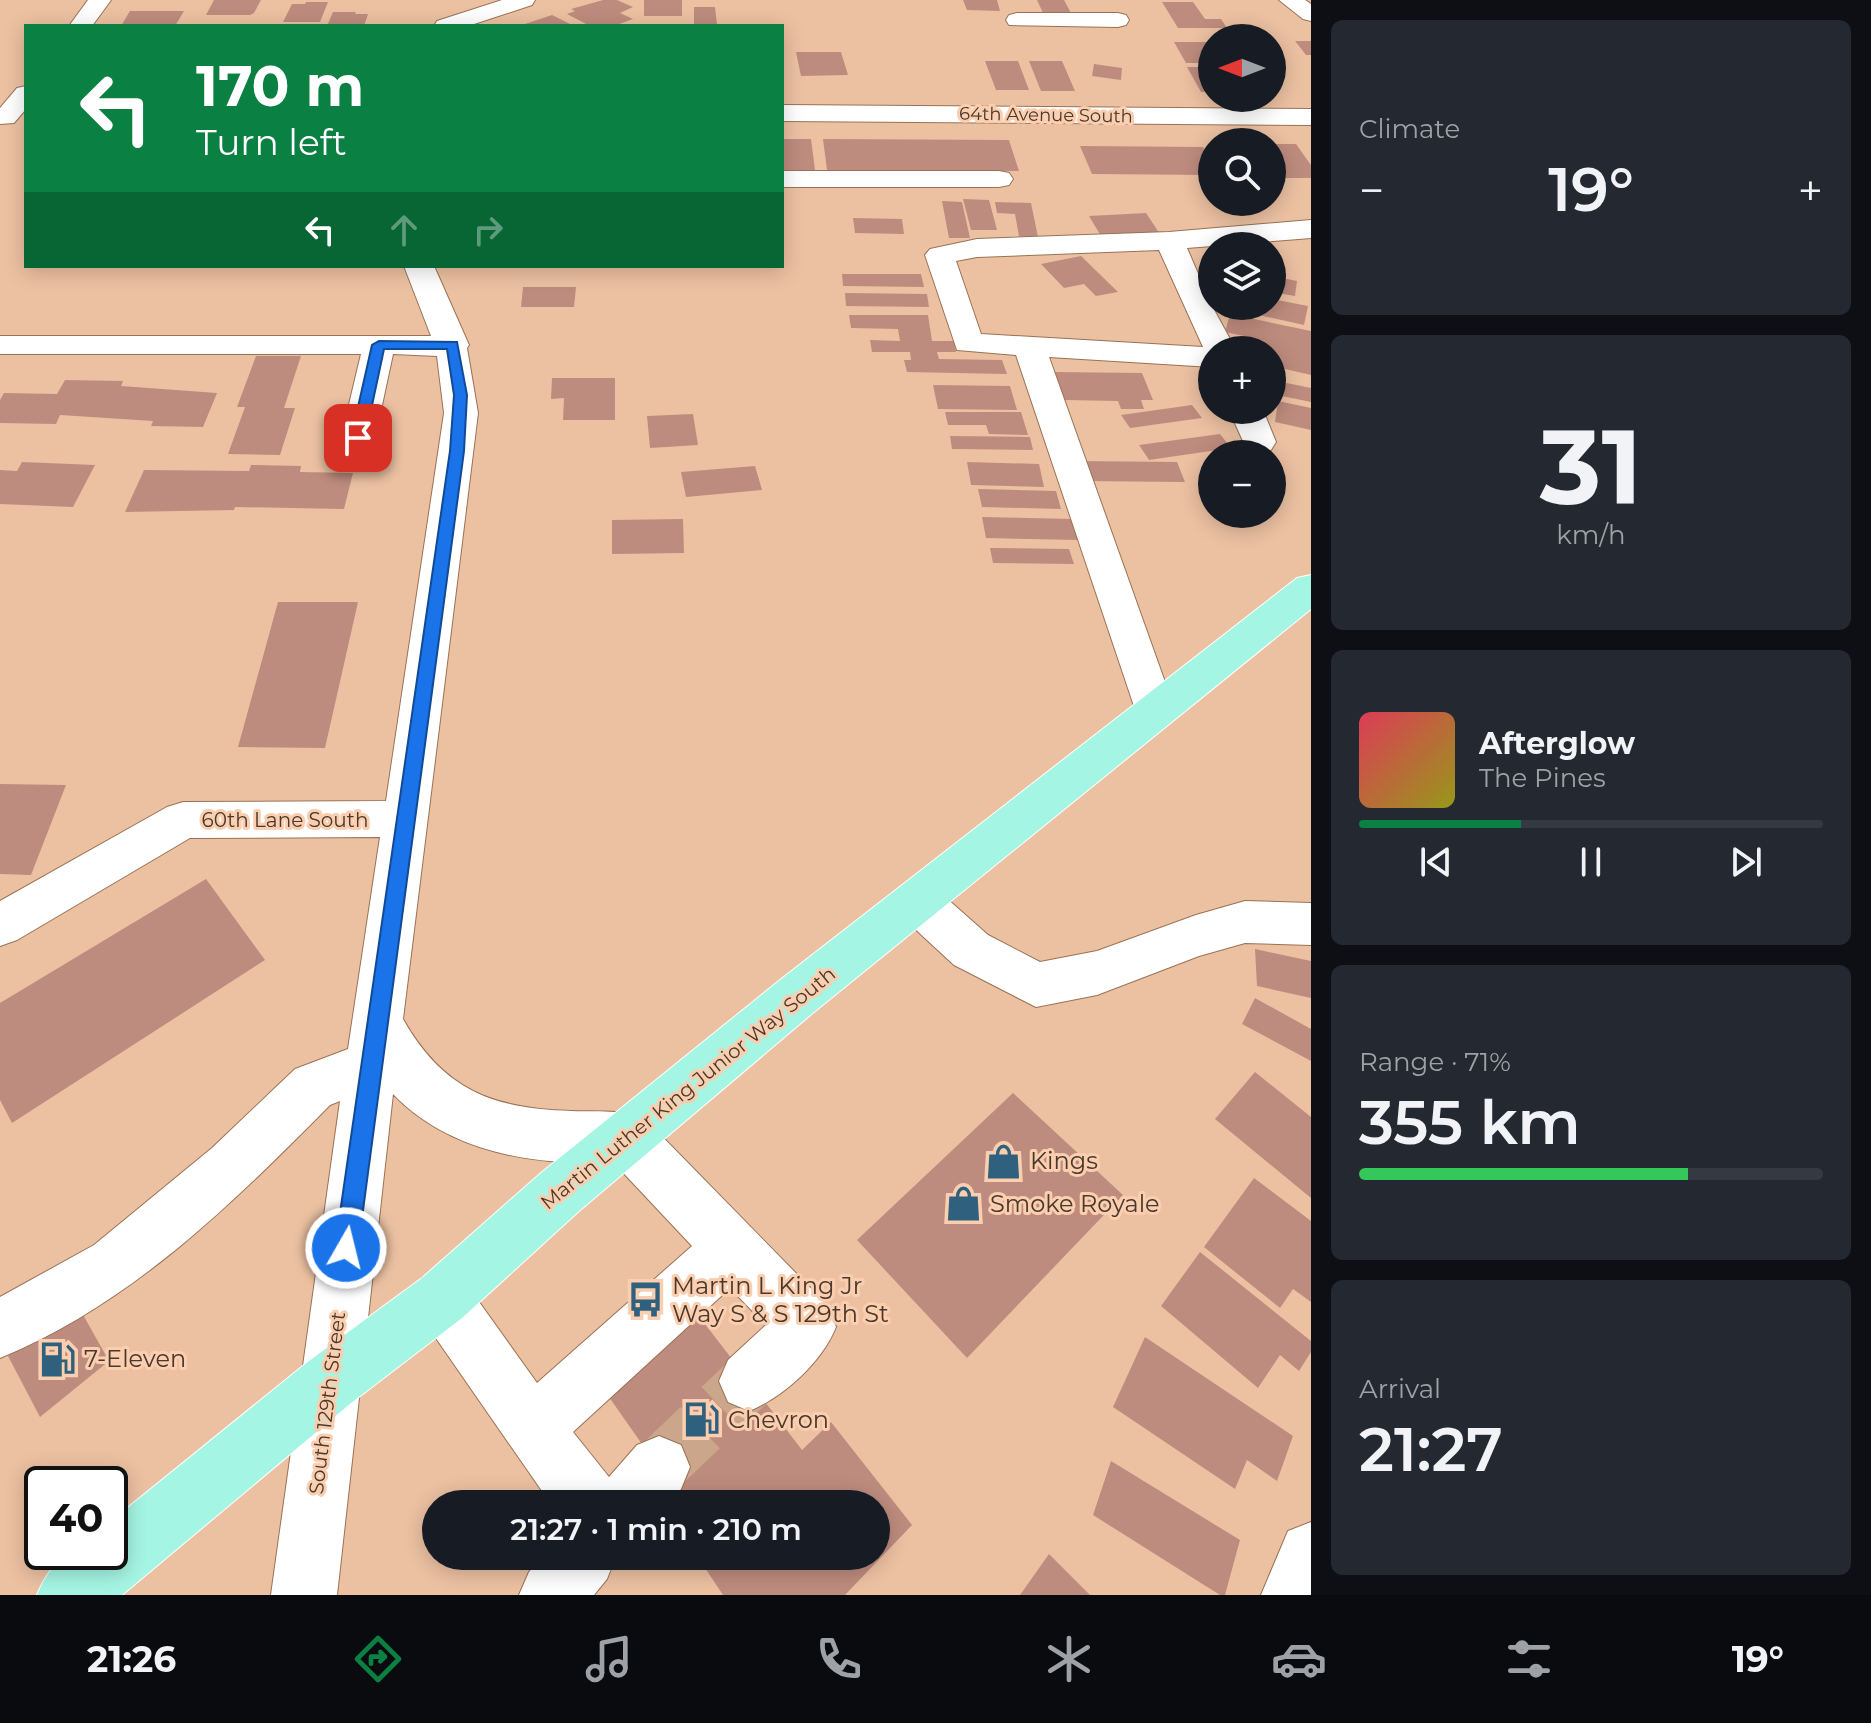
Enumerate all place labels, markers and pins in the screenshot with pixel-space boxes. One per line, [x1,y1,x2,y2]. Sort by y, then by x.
pin [324,404,392,472]
shop icon: Kings [985,1142,1023,1180]
place label: Kings [1030,1146,1098,1175]
shop icon: Smoke Royale [945,1185,983,1223]
place label: Smoke Royale [990,1189,1160,1218]
place label: Martin L King Jr Way S & S 129th St [672,1271,889,1328]
bus stop icon: Martin L King Jr Way S & S 129th St [627,1281,665,1319]
fuel station icon: 7-Eleven [39,1340,77,1378]
place label: 7-Eleven [84,1344,186,1373]
fuel station icon: Chevron [683,1401,721,1439]
place label: Chevron [728,1405,829,1434]

